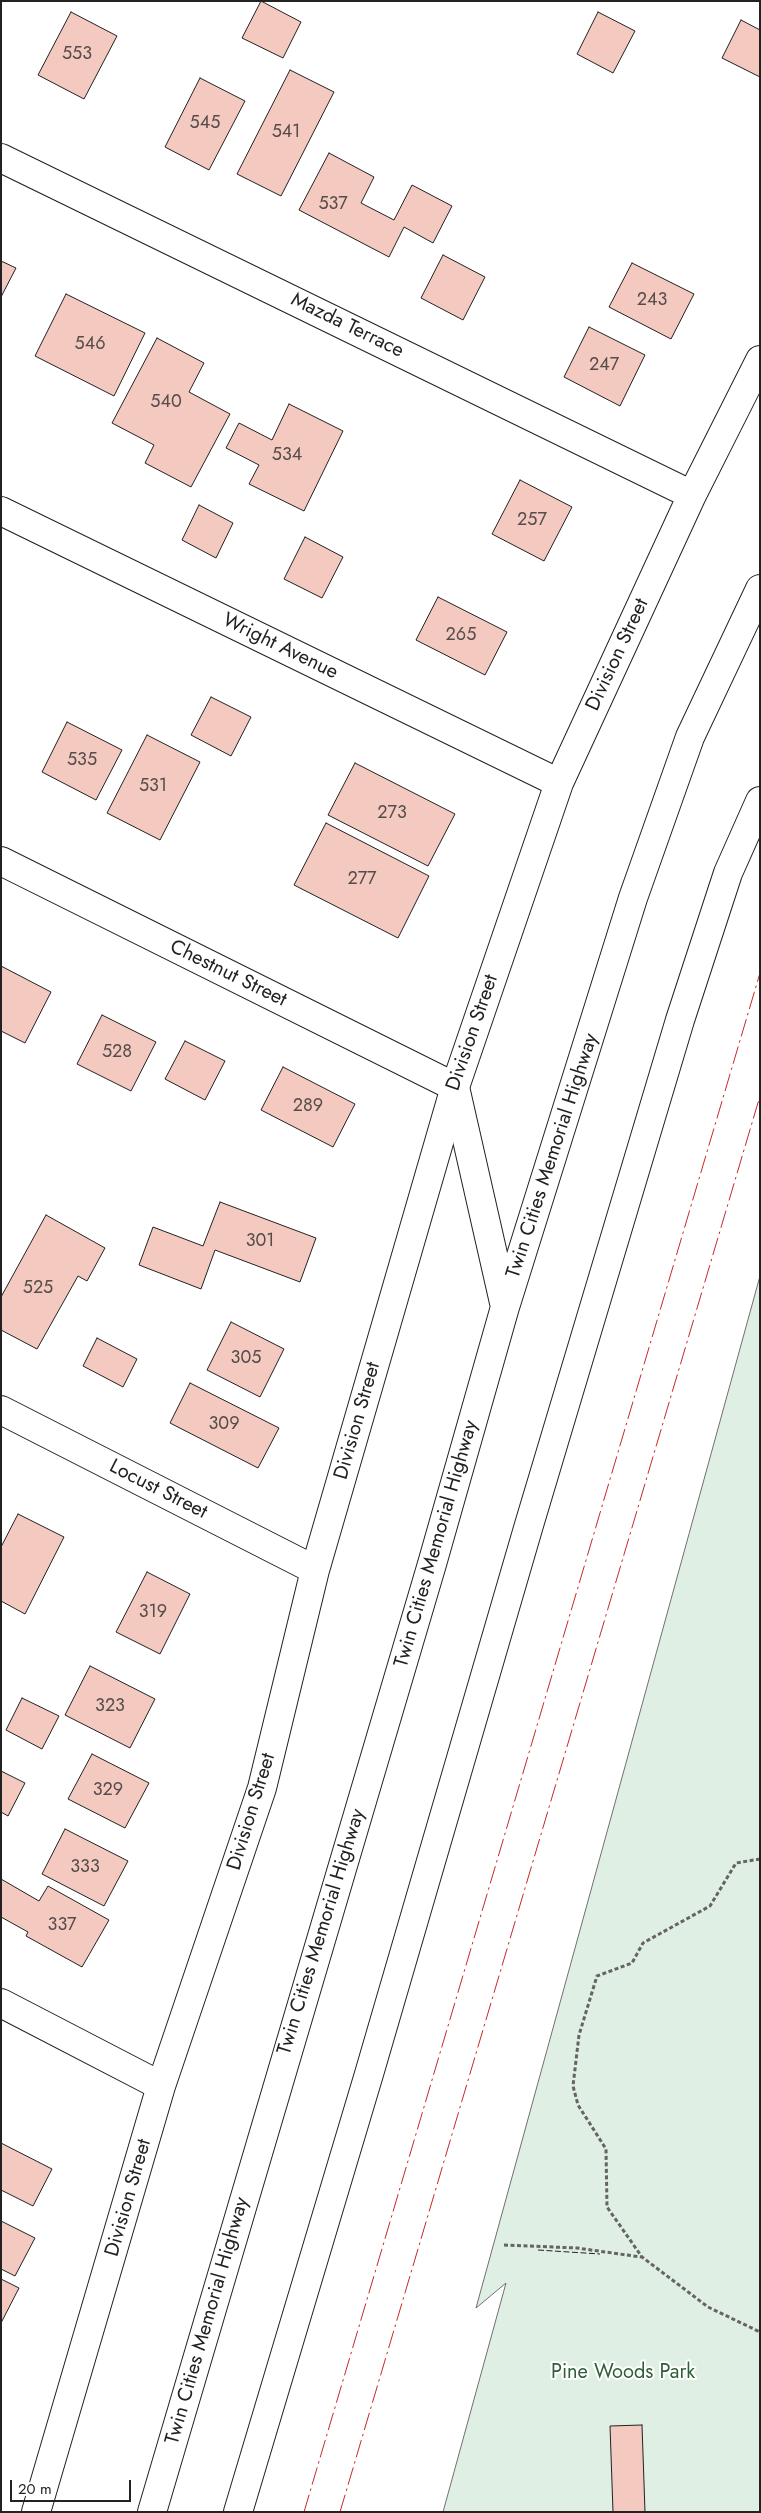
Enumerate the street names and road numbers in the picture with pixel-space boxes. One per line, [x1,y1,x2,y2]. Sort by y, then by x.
street label: Mazda Terrace [287,288,407,364]
street label: Division Street [582,595,654,715]
street label: Wright Avenue [218,609,342,685]
street label: Chestnut Street [166,935,290,1013]
street label: Division Street [442,972,504,1094]
street label: Twin Cities Memorial Highway [502,1031,604,1281]
street label: Division Street [330,1359,386,1483]
street label: Twin Cities Memorial Highway [390,1418,484,1670]
street label: Locust Street [105,1455,211,1525]
street label: Division Street [223,1751,281,1873]
street label: Twin Cities Memorial Highway [273,1806,371,2058]
street label: Division Street [101,2136,157,2260]
street label: Twin Cities Memorial Highway [161,2195,255,2447]

